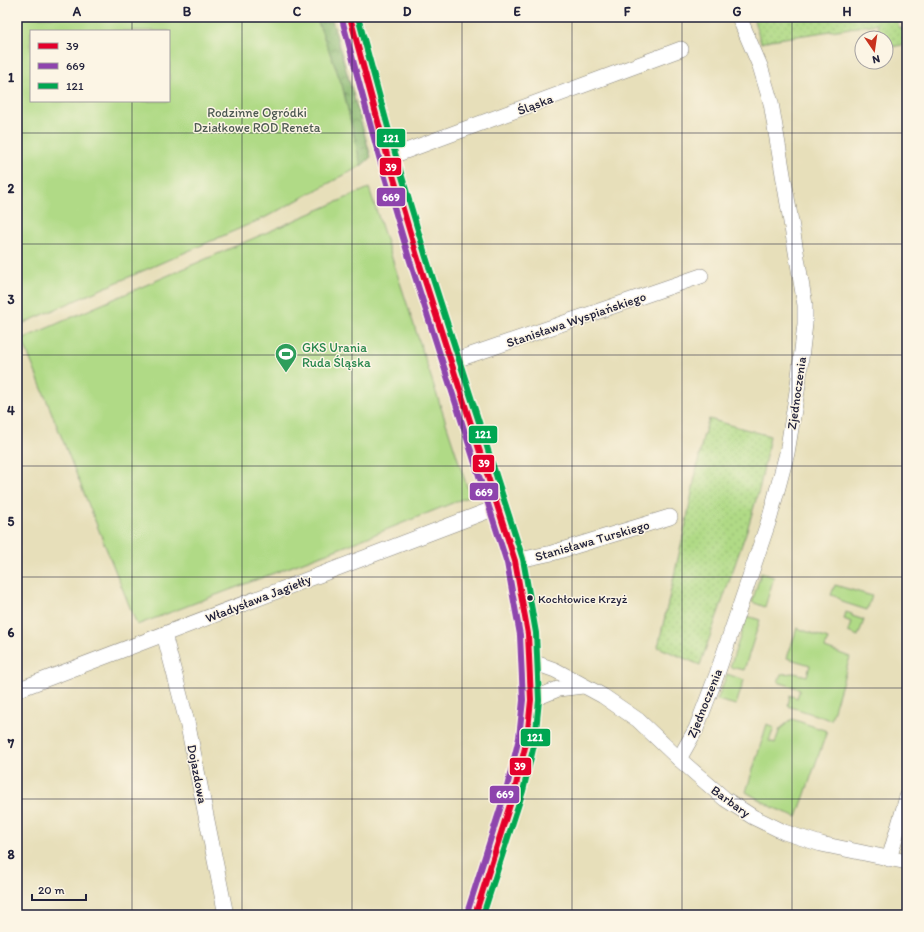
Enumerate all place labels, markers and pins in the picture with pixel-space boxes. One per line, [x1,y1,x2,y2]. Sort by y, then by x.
place label: GKS Urania Ruda Śląska [302,340,371,370]
sports icon: GKS Urania Ruda Śląska [273,341,299,374]
place label: Kochłowice Krzyż [538,592,628,606]
marker: Kochłowice Krzyż [525,593,535,603]

